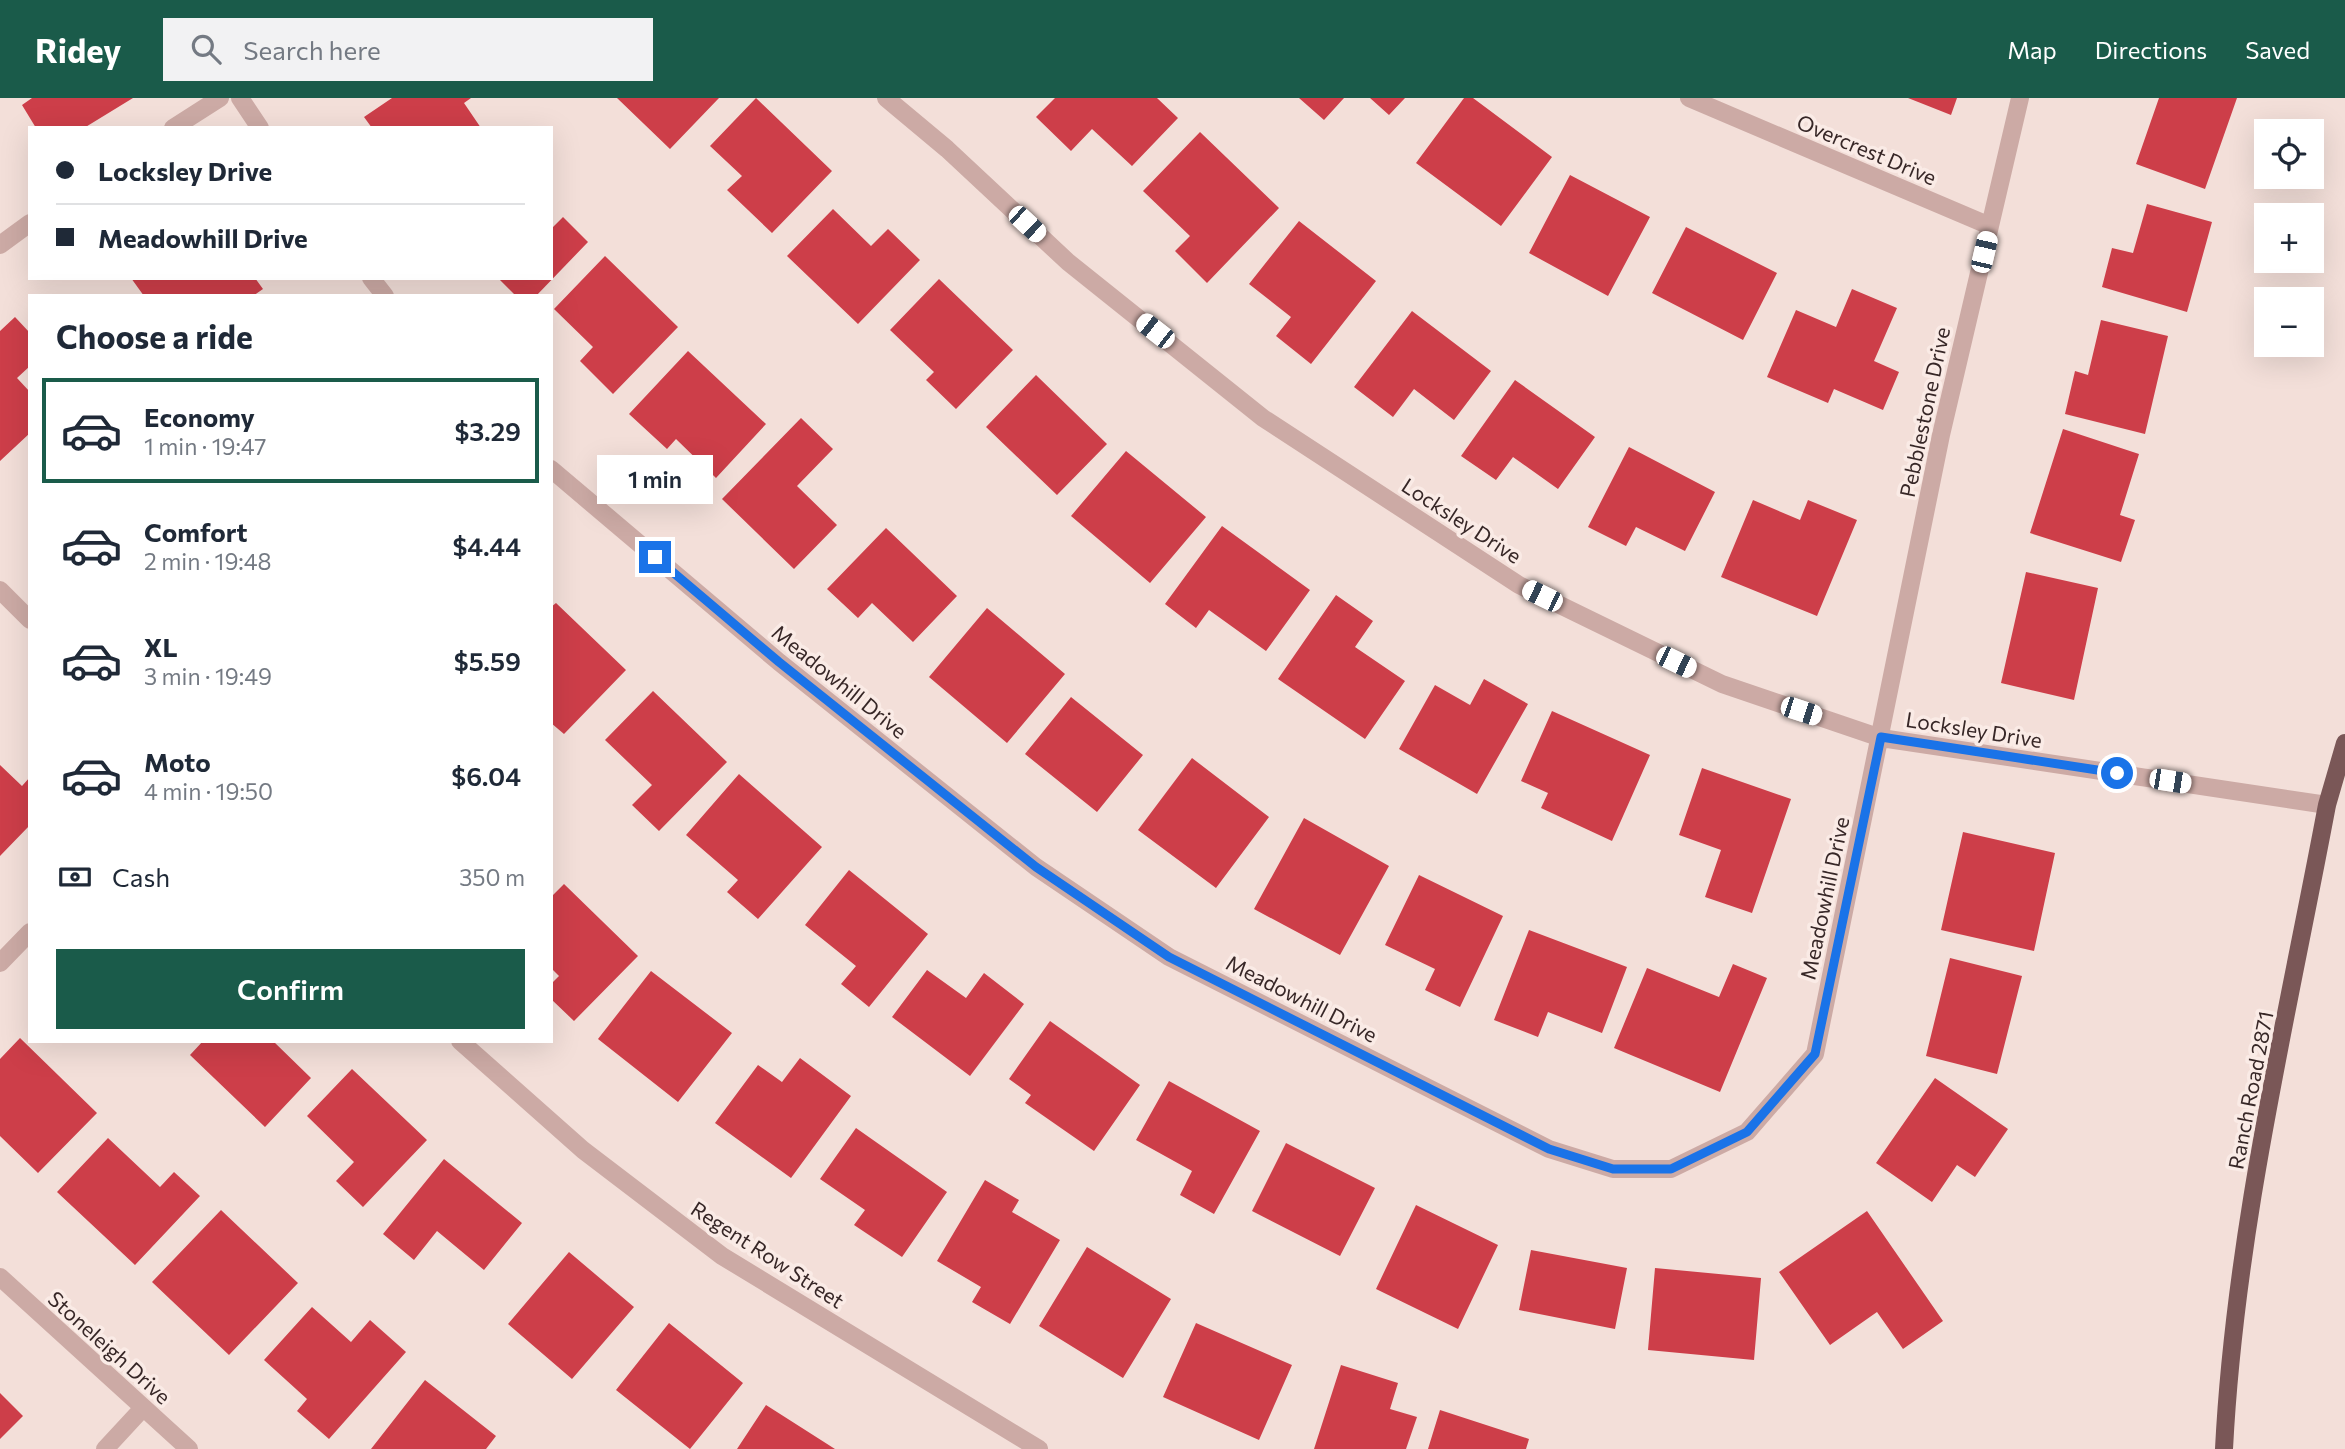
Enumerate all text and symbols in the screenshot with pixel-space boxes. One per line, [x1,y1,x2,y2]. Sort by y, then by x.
search box [163,18,653,81]
text: Ridey [35,29,121,70]
icon: search [187,30,225,68]
text: Search here [243,34,381,65]
text: Map [2007,35,2057,64]
text: Directions [2095,35,2207,64]
text: Saved [2245,35,2310,64]
street label: Overcrest Drive [1794,108,1940,190]
map controls [2254,119,2324,357]
button: locate [2254,119,2324,189]
text: Locksley Drive [98,155,272,186]
car [1005,202,1050,246]
button: + [2254,203,2324,273]
text: Meadowhill Drive [98,222,308,253]
car [1970,229,1999,275]
button: − [2254,287,2324,357]
car [1132,310,1179,352]
text: Choose a ride [56,316,253,356]
street label: Pebblestone Drive [1894,325,1954,499]
icon: car [60,399,123,462]
text: Economy [144,401,255,432]
text: $3.29 [454,415,521,446]
text: 1 min · 19:47 [144,432,266,460]
callout: 1 min [597,456,713,504]
text: 1 min [628,465,682,493]
street label: Locksley Drive [1397,472,1527,568]
icon: car [60,514,123,577]
text: Comfort [144,516,247,547]
text: $4.44 [452,530,521,561]
route end [639,541,671,573]
text: 2 min · 19:48 [144,547,272,575]
car [1519,577,1566,615]
street label: Meadowhill Drive [768,619,912,743]
icon: car [60,629,123,692]
text: XL [144,631,178,662]
car [1653,643,1700,681]
text: $5.59 [454,645,521,676]
text: 3 min · 19:49 [144,662,272,690]
car [1778,695,1825,727]
street label: Locksley Drive [1904,706,2044,752]
icon: car [60,744,123,807]
text: Moto [144,746,211,777]
route start [2101,757,2133,789]
text: $6.04 [451,760,521,791]
car [2148,767,2193,795]
text: 4 min · 19:50 [144,777,273,805]
street label: Meadowhill Drive [1795,814,1853,982]
icon: cash [56,858,94,896]
text: Cash [112,861,170,892]
text: 350 m [459,863,525,891]
button: Confirm [56,949,525,1029]
street label: Meadowhill Drive [1222,949,1382,1047]
street label: Ranch Road 2871 [2222,1009,2278,1171]
street label: Regent Row Street [687,1195,849,1313]
street label: Stoneleigh Drive [44,1285,176,1409]

